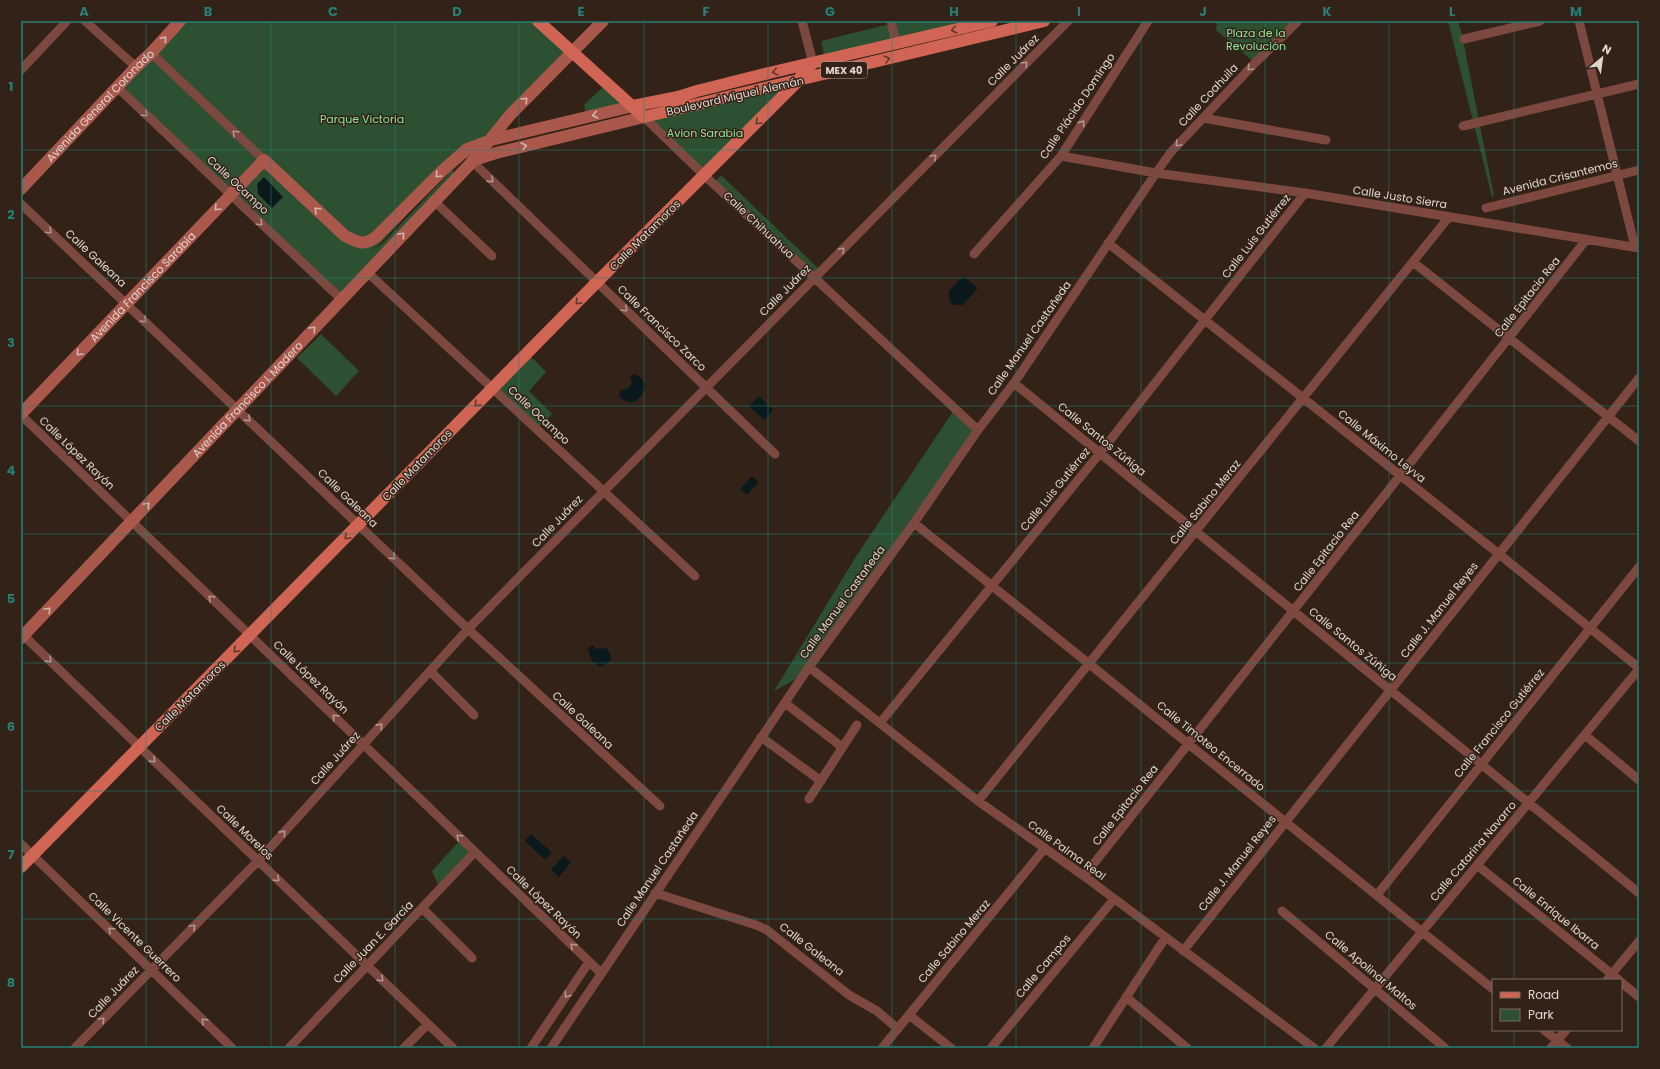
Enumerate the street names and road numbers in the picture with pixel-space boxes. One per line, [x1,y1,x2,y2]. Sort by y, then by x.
street label: Calle Juárez [984,31,1042,89]
street label: Avenida General Coronado [43,46,158,165]
street label: Calle Plácido Domíngo [1035,50,1119,162]
street label: Calle Coahuila [1175,60,1241,130]
road number: MEX 40 [821,62,867,78]
street label: Boulevard Miguel Alemán [665,72,805,120]
street label: Calle Ocampo [203,152,273,218]
street label: Avenida Crisantemos [1501,155,1620,199]
street label: Calle Justo Sierra [1352,182,1448,212]
street label: Calle Chihuahua [720,188,798,262]
street label: Calle Luis Gutiérrez [1218,190,1294,282]
street label: Calle Matamoros [606,196,684,274]
street label: Calle Galeana [62,225,130,291]
street label: Avenida Francisco Sarabia [86,228,199,345]
street label: Calle Epitacio Rea [1490,253,1564,341]
street label: Calle Juárez [756,261,814,319]
street label: Calle Manuel Castañeda [983,278,1075,398]
street label: Calle Francisco Zarco [614,281,710,375]
street label: Avenida Francisco I. Madero [188,338,306,461]
street label: Calle Ocampo [504,382,574,448]
street label: Calle Santos Zúñiga [1054,398,1150,480]
street label: Calle Máximo Leyva [1335,406,1429,486]
street label: Calle López Rayón [36,413,118,493]
street label: Calle Matamoros [378,425,456,505]
street label: Calle Luis Gutiérrez [1016,444,1094,534]
street label: Calle Sabino Meraz [1166,456,1244,548]
street label: Calle Galeana [314,465,382,531]
street label: Calle Juárez [528,491,586,551]
street label: Calle Epitacio Rea [1289,507,1363,595]
street label: Calle Manuel Castañeda [795,542,889,662]
street label: Calle J. Manuel Reyes [1396,558,1482,661]
street label: Calle Santos Zúñiga [1305,603,1401,685]
street label: Calle López Rayón [270,637,352,717]
street label: Calle Matamoros [151,657,229,735]
street label: Calle Francisco Gutiérrez [1450,665,1548,781]
street label: Calle Galeana [549,687,617,753]
street label: Calle Timoteo Encerrado [1153,697,1269,795]
street label: Calle Juárez [307,728,363,788]
street label: Calle Epitacio Rea [1088,761,1162,849]
street label: Calle Catarina Navarro [1426,797,1520,905]
street label: Calle Morelos [213,801,277,864]
street label: Calle Manuel Castañeda [612,808,702,930]
street label: Calle J. Manuel Reyes [1194,811,1280,914]
street label: Calle Palma Real [1025,816,1109,884]
street label: Calle López Rayón [503,862,585,942]
street label: Calle Enrique Ibarra [1509,873,1603,953]
street label: Calle Vicente Guerrero [85,888,185,986]
street label: Calle Sabino Meraz [914,896,994,986]
street label: Calle Juan E. García [329,897,417,987]
street label: Calle Galeana [776,919,848,979]
street label: Calle Apolinar Maltos [1321,926,1421,1014]
street label: Calle Campos [1012,931,1075,1001]
street label: Calle Juárez [84,962,142,1022]

